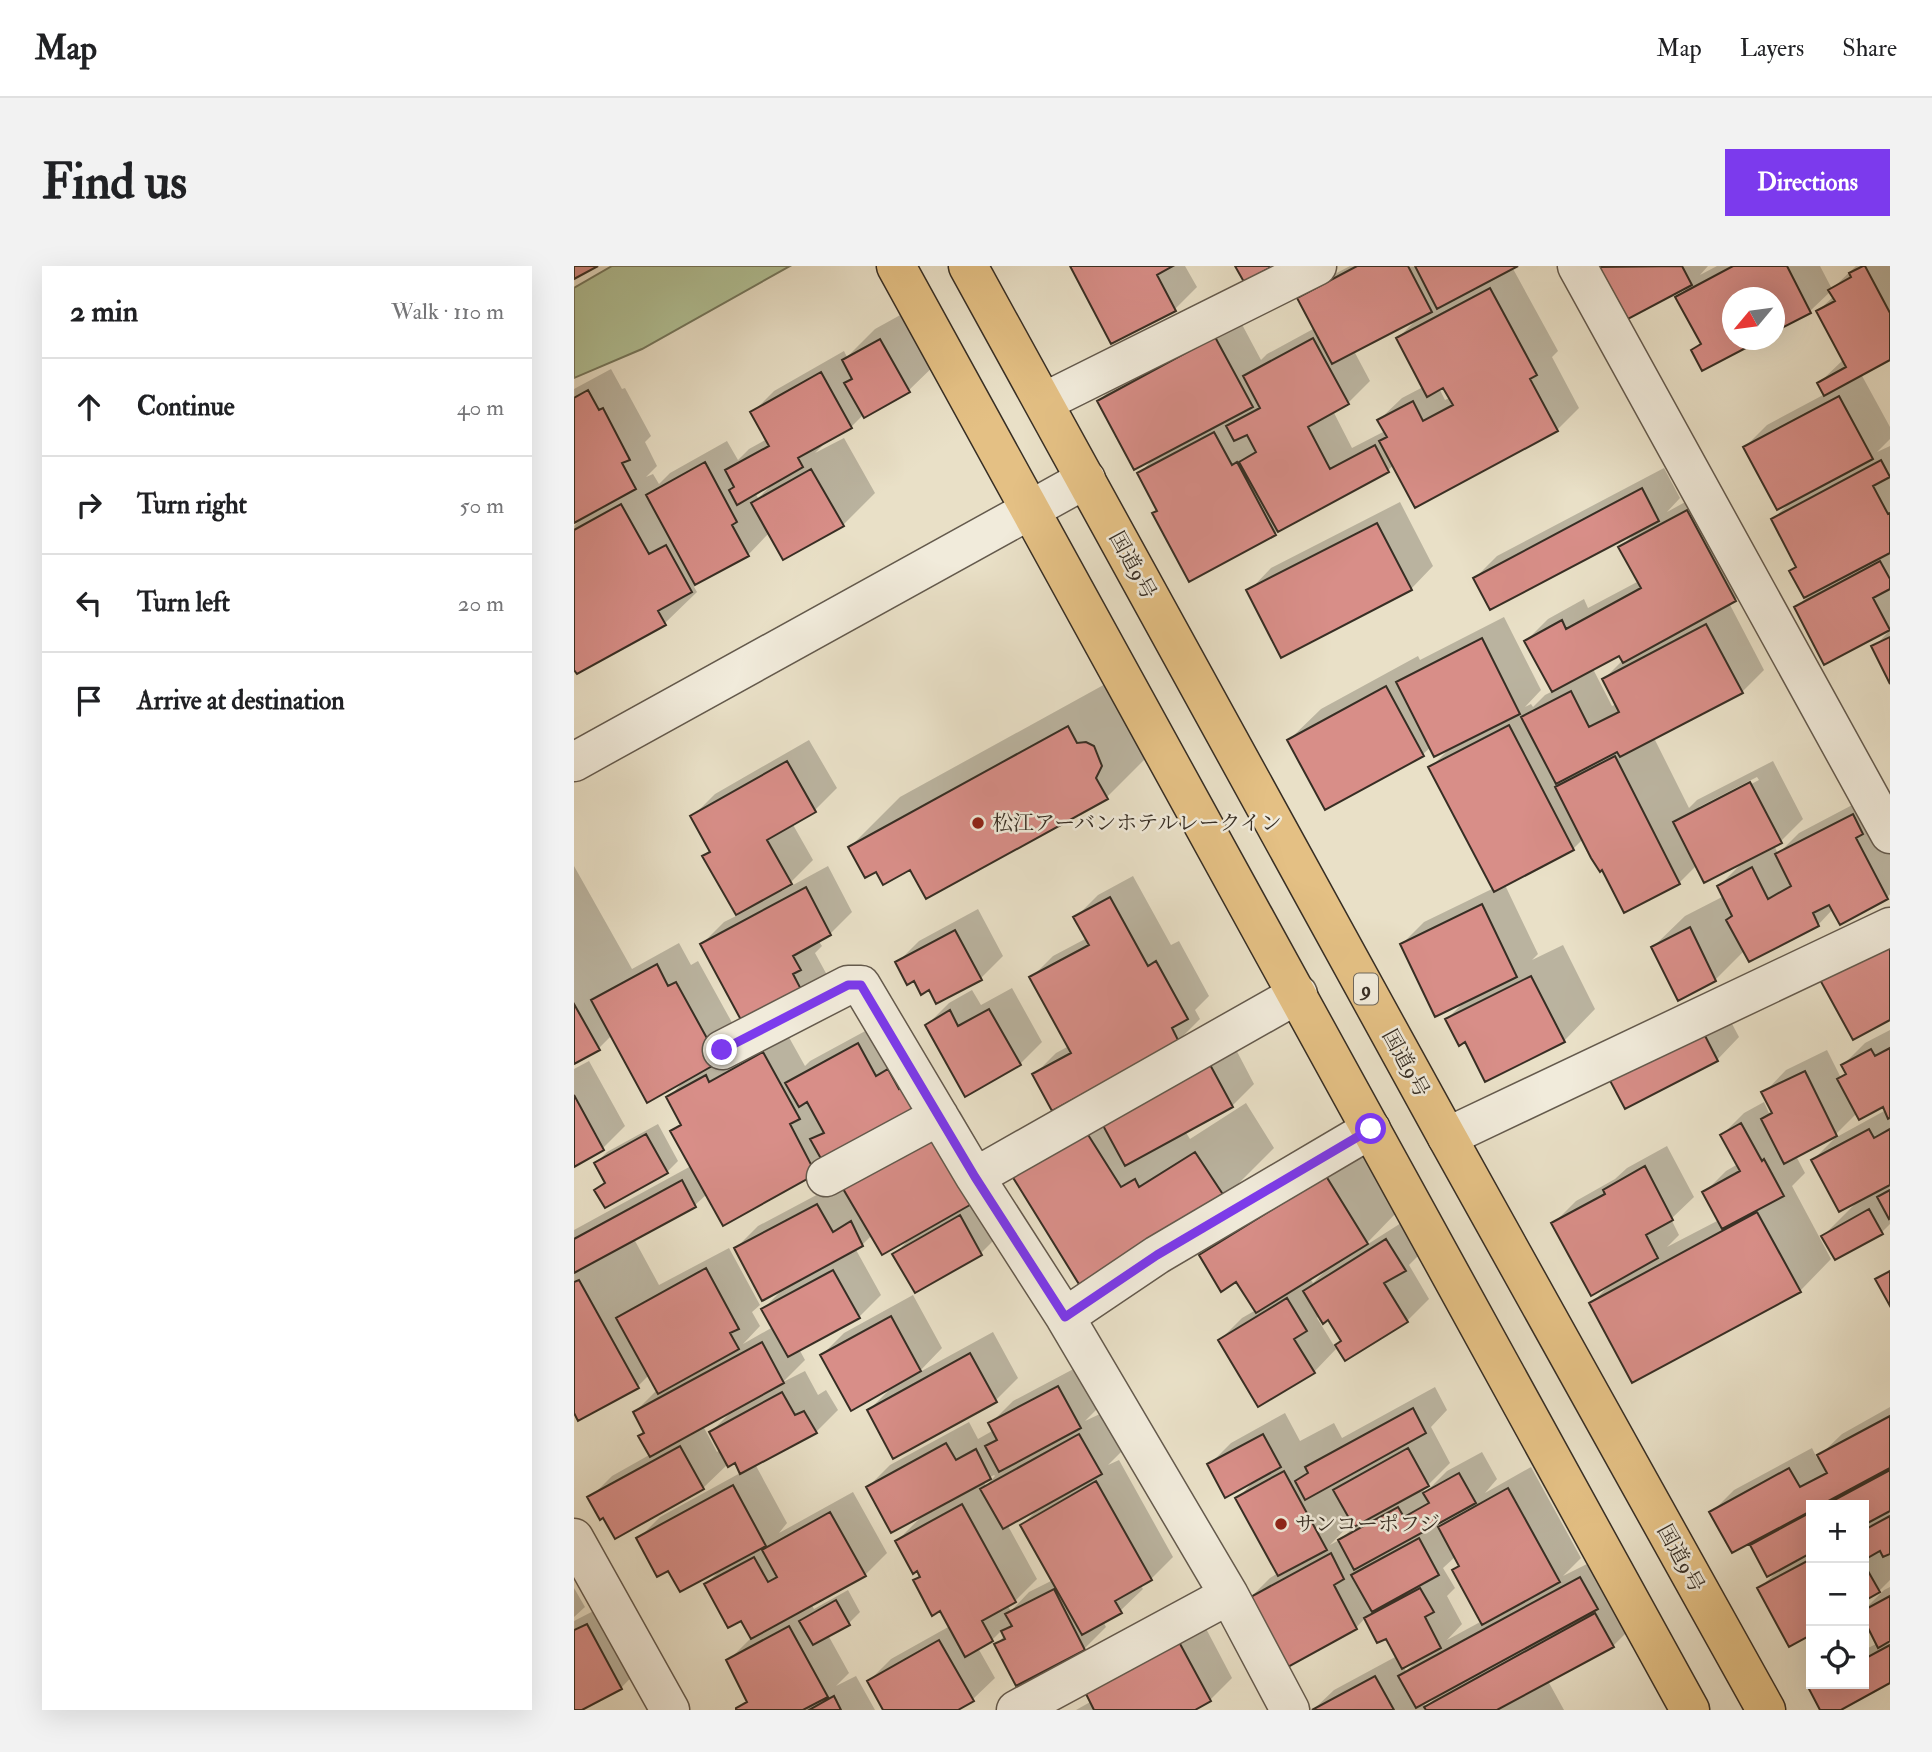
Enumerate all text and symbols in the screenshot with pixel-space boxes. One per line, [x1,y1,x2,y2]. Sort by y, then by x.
text: Map [35,28,97,69]
text: Map [1657,33,1702,64]
text: Layers [1740,33,1804,64]
text: Share [1842,33,1897,64]
button: Directions [1725,149,1890,216]
text: Find us [42,152,187,213]
north arrow [1722,287,1785,350]
text: 2 min [70,293,138,330]
text: Walk · 110 m [391,297,504,326]
icon: ahead [70,388,108,426]
text: Continue [137,391,235,423]
text: 40 m [457,393,504,422]
icon: right [70,486,108,524]
text: Turn right [137,489,247,521]
text: 50 m [460,491,504,520]
street label: 国道9号 [1103,526,1162,604]
icon: left [70,584,108,622]
text: Turn left [137,587,230,619]
text: 20 m [458,589,504,618]
icon: arrive [70,682,108,720]
text: Arrive at destination [137,685,345,717]
place label: 松江アーバンホテルレークイン [992,810,1282,837]
marker: 松江アーバンホテルレークイン [970,815,986,831]
road number: 9 [1354,974,1378,1004]
street label: 国道9号 [1376,1024,1435,1102]
route end [706,1034,737,1065]
route start [1355,1113,1386,1144]
map controls [1806,1500,1869,1689]
button: + [1806,1500,1869,1563]
place label: サンコーポフジ [1295,1511,1440,1538]
marker: サンコーポフジ [1273,1516,1289,1532]
street label: 国道9号 [1651,1519,1710,1597]
button: − [1806,1563,1869,1626]
button: locate [1806,1626,1869,1689]

